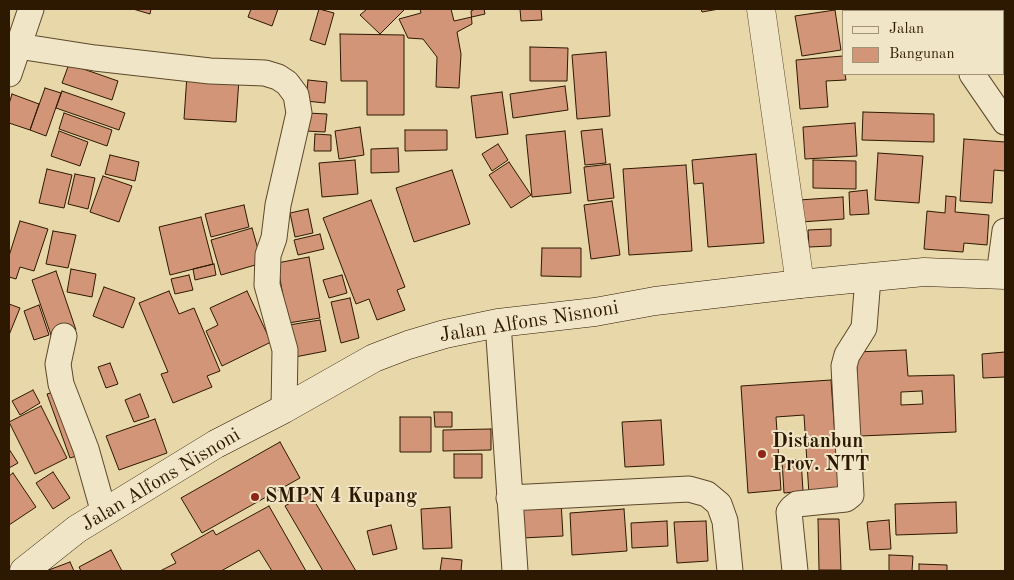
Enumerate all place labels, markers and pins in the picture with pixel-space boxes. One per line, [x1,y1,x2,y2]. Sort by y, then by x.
place label: Distanbun Prov. NTT [772,430,869,477]
marker: Distanbun Prov. NTT [756,448,768,460]
place label: SMPN 4 Kupang [265,485,417,509]
marker: SMPN 4 Kupang [249,491,261,503]

